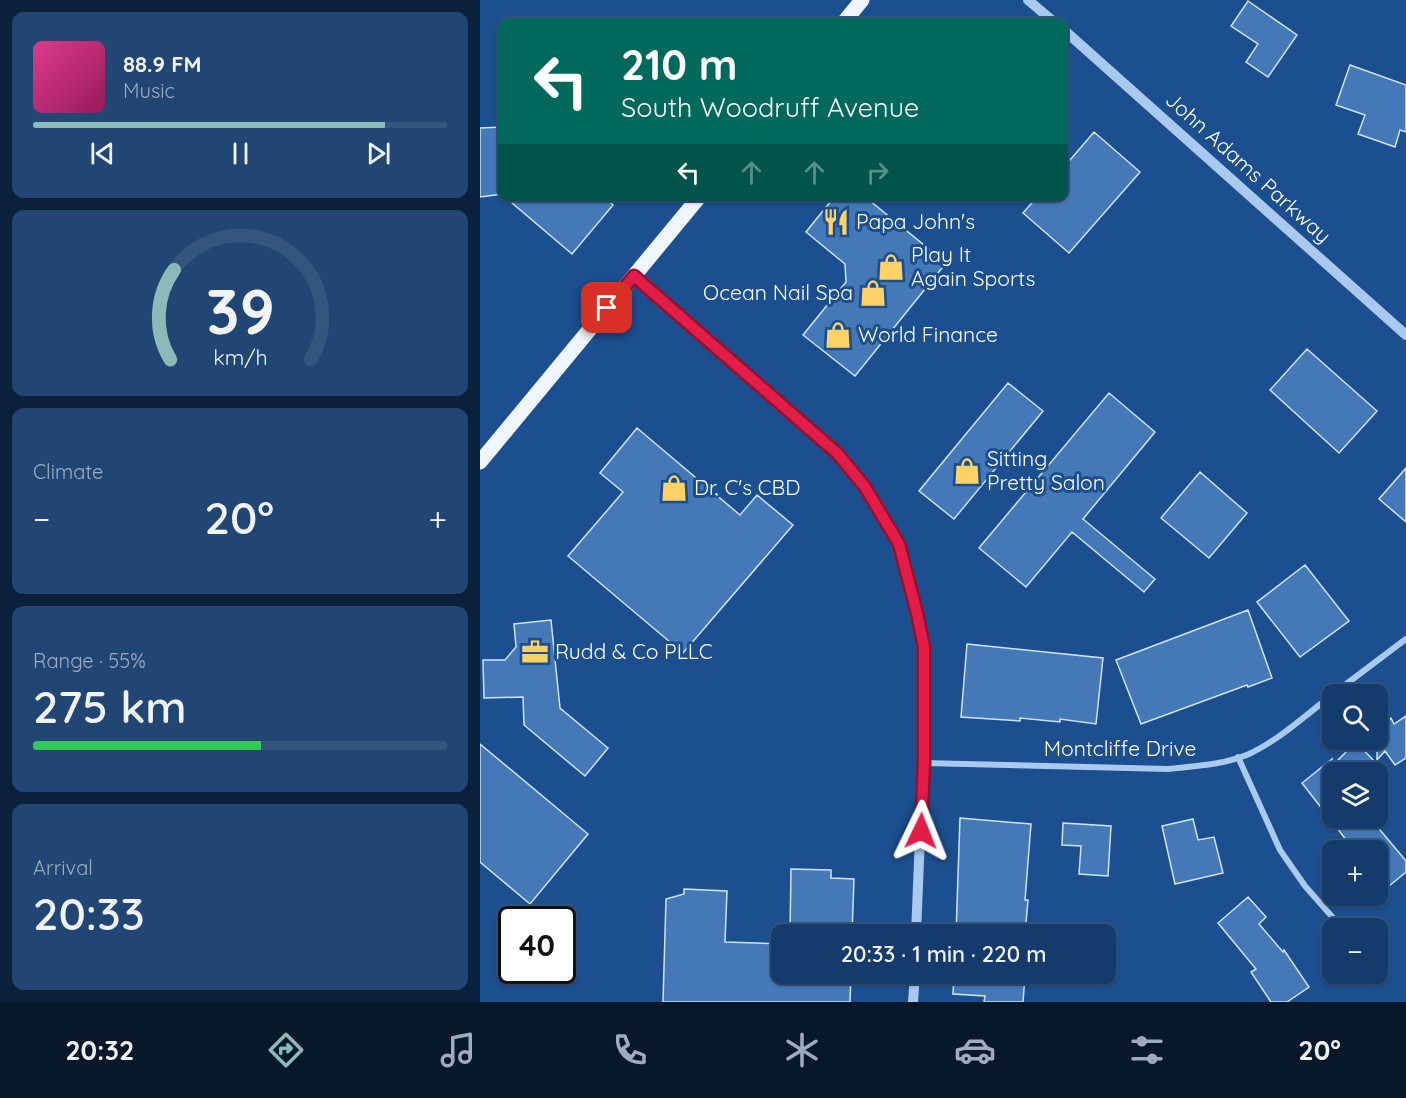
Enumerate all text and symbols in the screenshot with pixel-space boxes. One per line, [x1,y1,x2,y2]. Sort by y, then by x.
text: 210 m [621,38,738,91]
icon: left [522,42,600,120]
text: 88.9 FM [123,50,202,78]
text: Music [123,78,175,103]
street label: John Adams Parkway [1161,86,1337,248]
text: South Woodruff Avenue [621,90,919,124]
icon: previous [86,137,119,170]
icon: pause [224,137,257,170]
icon: next [362,137,395,170]
icon: left [672,156,705,189]
icon: ahead [735,156,768,189]
icon: ahead [798,156,831,189]
icon: right [861,156,894,189]
restaurant icon: Papa John's [821,207,851,237]
place label: Papa John's [856,208,975,234]
place label: Play It Again Sports [911,241,1035,291]
shop icon: Play It Again Sports [876,252,906,282]
text: 39 [206,272,274,350]
shop icon: Ocean Nail Spa [858,278,888,308]
place label: Ocean Nail Spa [703,279,853,305]
pin [581,282,632,333]
icon: arrive [590,291,623,324]
shop icon: World Finance [823,320,853,350]
place label: World Finance [858,321,998,347]
text: km/h [213,344,267,370]
place label: Sitting Pretty Salon [987,445,1105,495]
shop icon: Sitting Pretty Salon [952,456,982,486]
text: Climate [33,459,103,484]
shop icon: Dr. C's CBD [659,473,689,503]
place label: Dr. C's CBD [694,474,800,500]
text: 20° [205,489,274,545]
text: − [33,498,50,539]
text: + [428,498,447,539]
office icon: Rudd & Co PLLC [520,637,550,667]
place label: Rudd & Co PLLC [555,638,713,664]
text: Range · 55% [33,648,146,673]
text: 275 km [33,678,187,734]
map controls [1322,684,1388,984]
button: search [1322,684,1388,750]
street label: Montcliffe Drive [1044,735,1196,761]
button: layers [1322,762,1388,828]
position arrow [889,799,953,863]
button: + [1322,840,1388,906]
text: Arrival [33,855,93,880]
text: 20:33 [33,885,145,941]
speed limit sign: 40 [498,906,576,984]
button: − [1322,918,1388,984]
text: 20:33 · 1 min · 220 m [841,940,1046,968]
icon: directions [265,1029,307,1071]
icon: music [437,1029,479,1071]
icon: phone [609,1029,651,1071]
icon: climate [781,1029,823,1071]
icon: car [954,1029,996,1071]
icon: filters [1126,1029,1168,1071]
text: 20:32 [65,1033,134,1067]
text: 20° [1298,1033,1341,1067]

